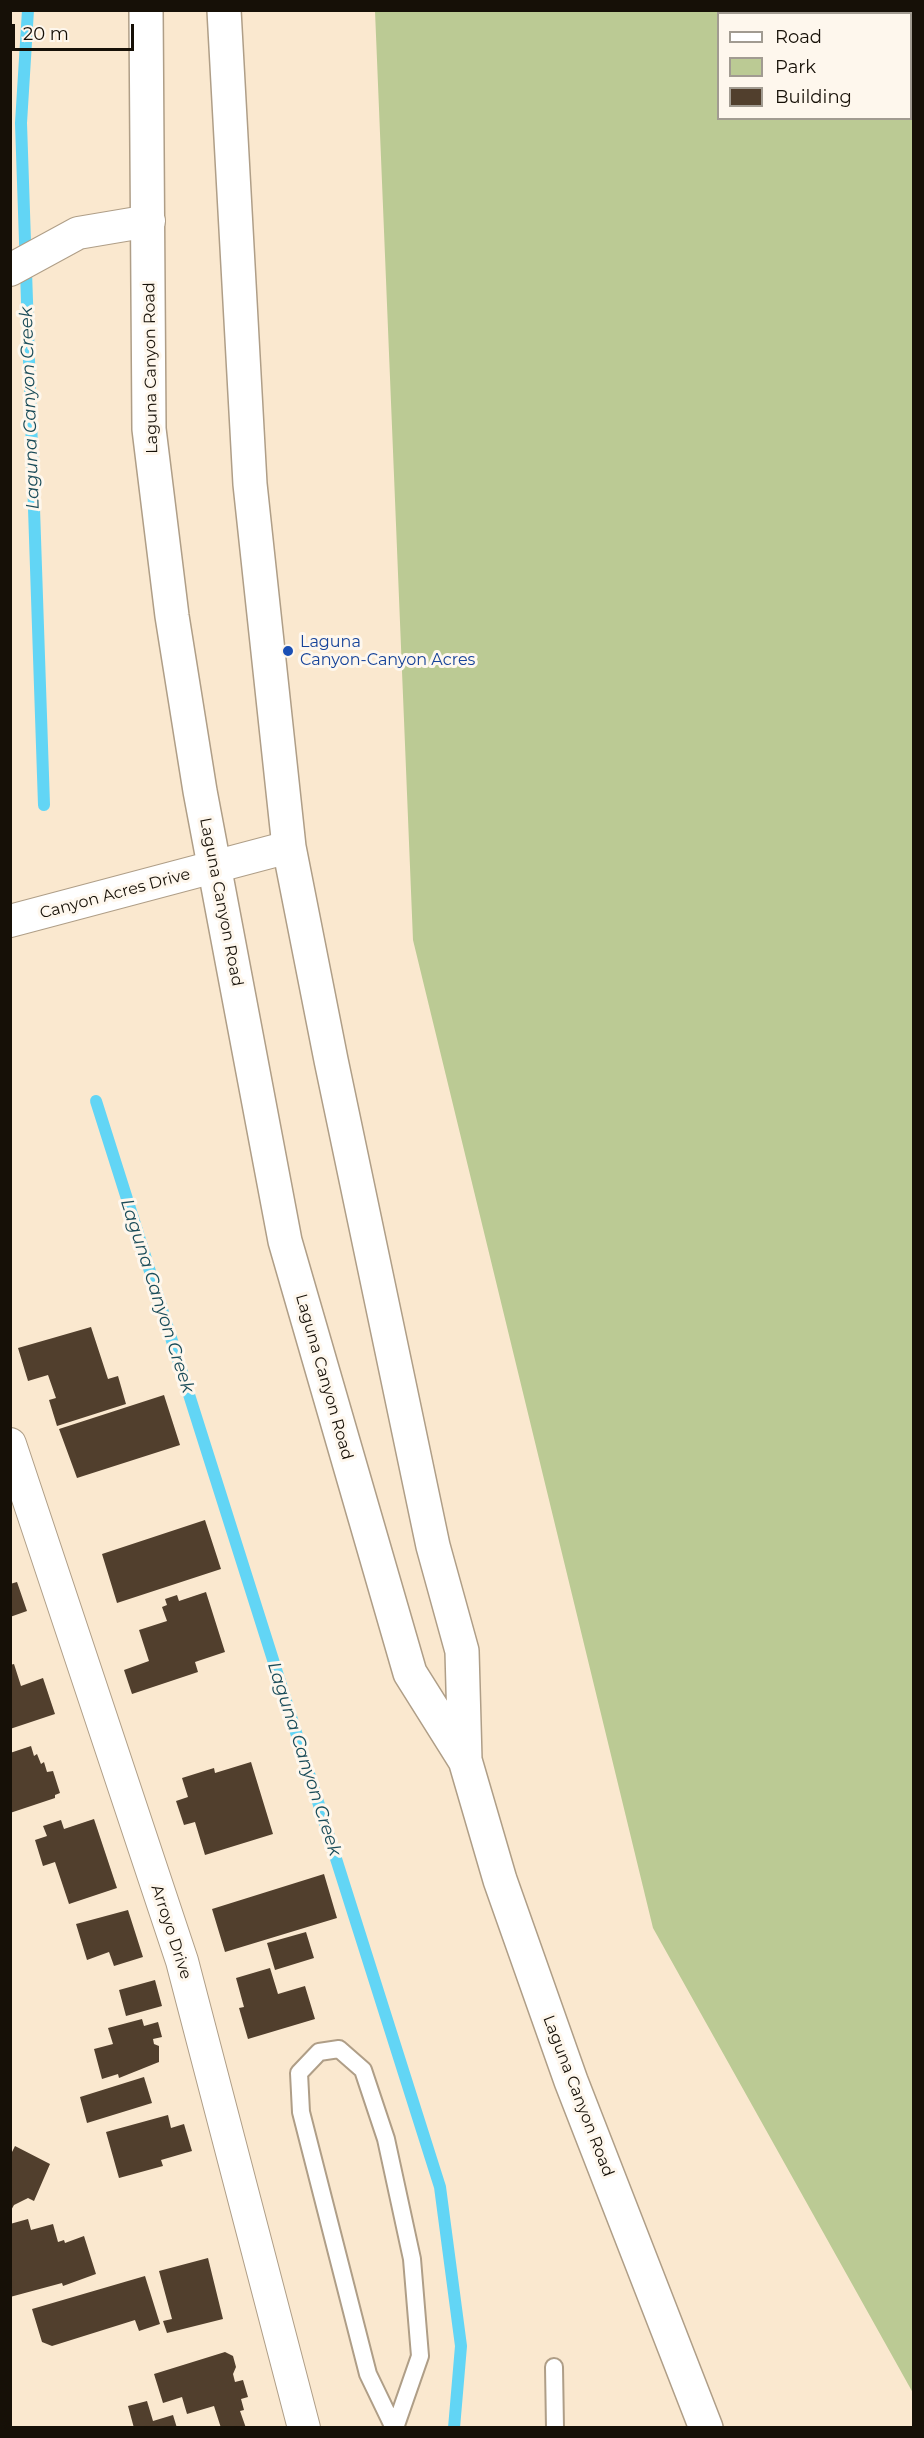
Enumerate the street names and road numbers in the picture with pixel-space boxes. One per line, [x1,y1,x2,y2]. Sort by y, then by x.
street label: Laguna Canyon Road [140,282,162,454]
street label: Laguna Canyon Road [195,816,247,988]
street label: Canyon Acres Drive [38,865,192,923]
street label: Laguna Canyon Road [291,1292,357,1462]
street label: Arroyo Drive [147,1882,195,1982]
street label: Laguna Canyon Road [538,2013,618,2179]

